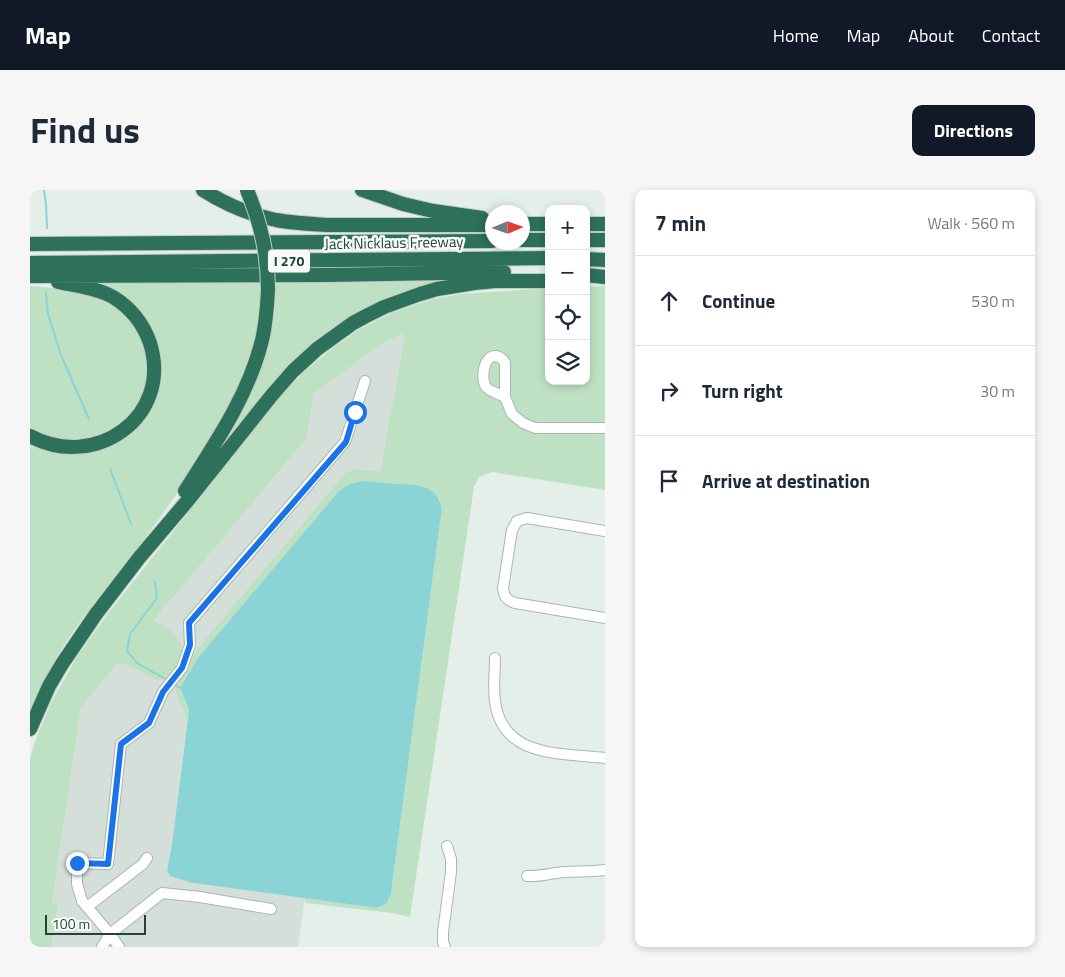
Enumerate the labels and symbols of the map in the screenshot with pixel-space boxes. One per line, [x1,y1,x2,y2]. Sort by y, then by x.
north arrow [485,205,530,250]
street label: Jack Nicklaus Freeway [324,230,464,255]
road number: I 270 [268,249,310,272]
route start [344,401,367,424]
route end [66,852,89,875]
scale bar [45,912,146,935]

